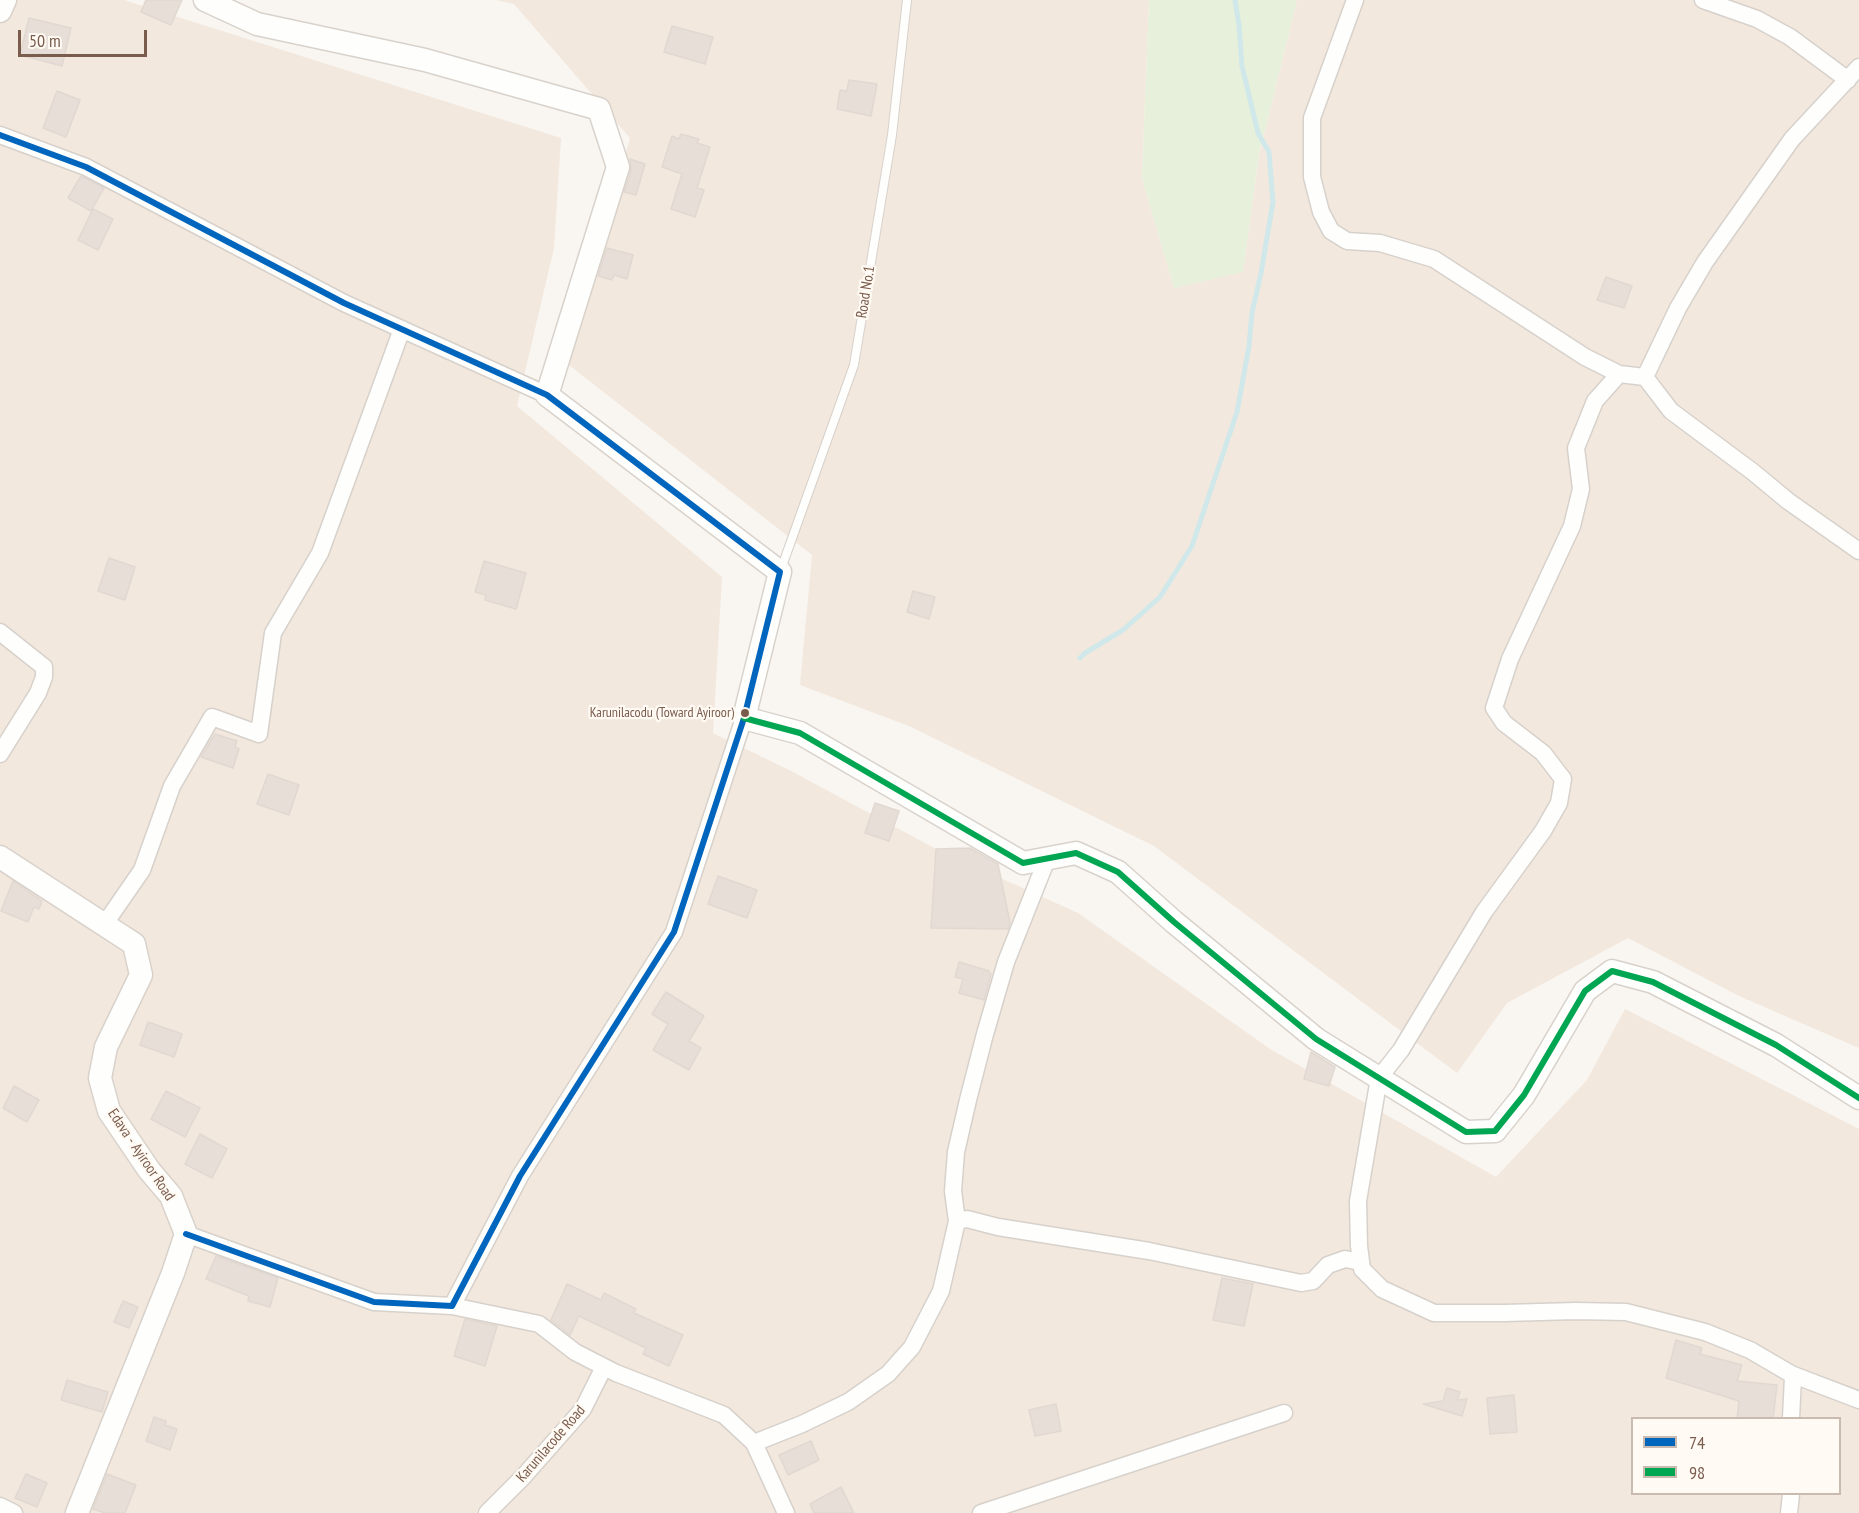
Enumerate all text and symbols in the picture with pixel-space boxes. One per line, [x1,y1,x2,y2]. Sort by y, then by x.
scale bar [21,18,150,56]
text: 50 m [29,29,61,52]
street label: Road No.1 [853,265,879,319]
place label: Karunilacodu (Toward Ayiroor) [590,705,734,721]
marker: Karunilacodu (Toward Ayiroor) [739,707,751,719]
street label: Edava - Ayiroor Road [104,1106,178,1204]
street label: Karunilacode Road [513,1402,589,1486]
legend [1631,1417,1841,1495]
text: 74 [1689,1431,1705,1454]
text: 98 [1689,1461,1705,1484]

